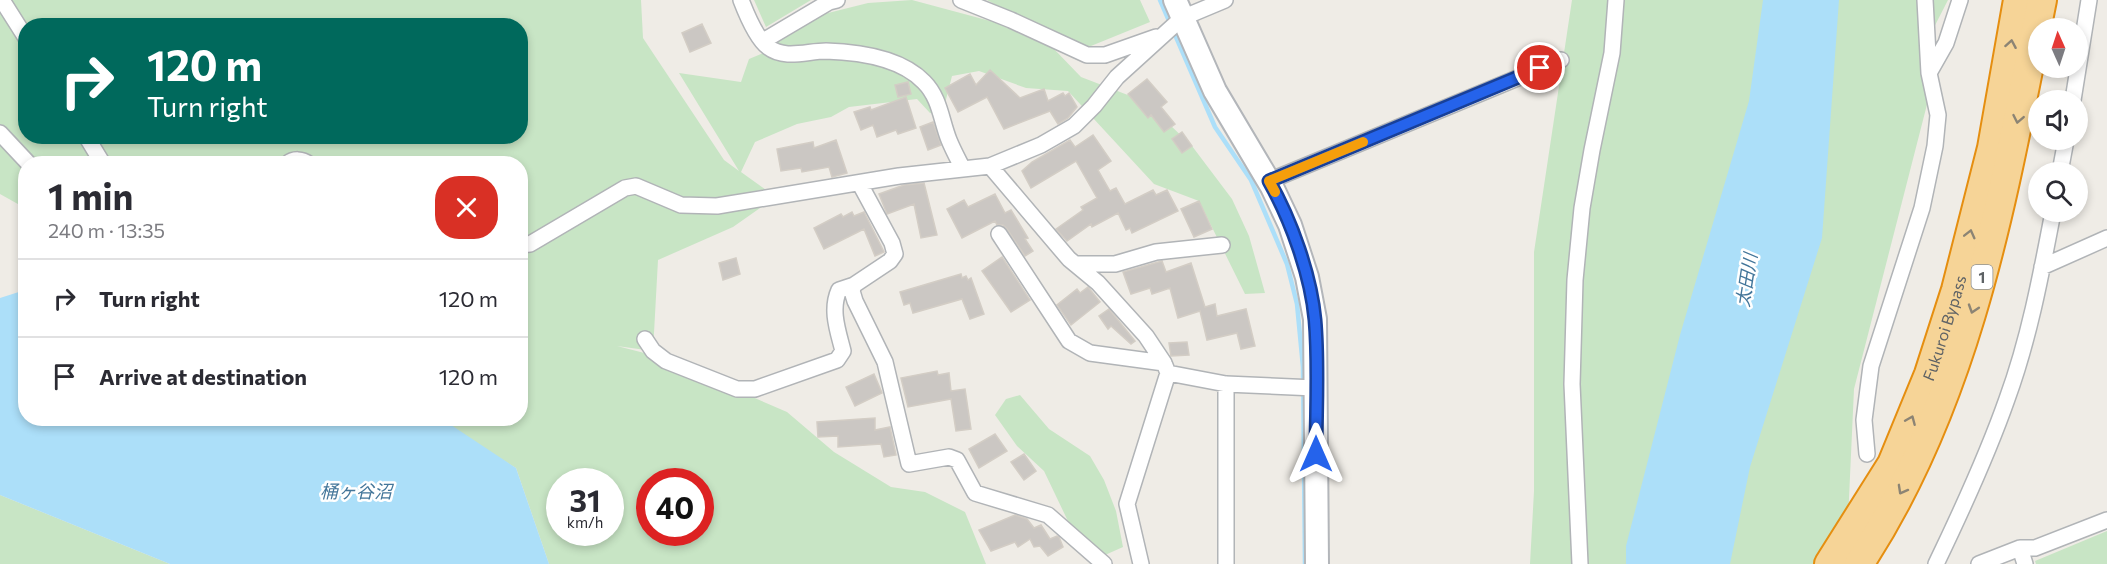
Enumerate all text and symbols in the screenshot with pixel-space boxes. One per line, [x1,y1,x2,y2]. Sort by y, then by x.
north arrow [2028,18,2088,78]
map controls [2028,18,2088,222]
text: 120 m [147,38,262,90]
one-way arrow [2004,39,2016,48]
icon: right [48,42,126,120]
pin [1514,42,1565,93]
icon: arrive [1523,51,1556,84]
text: Turn right [147,90,267,123]
button: sound [2028,90,2088,150]
one-way arrow [2012,114,2025,124]
button: search [2028,162,2088,222]
text: 1 min [48,173,133,217]
button: close [435,176,498,239]
text: 240 m · 13:35 [48,218,165,242]
one-way arrow [1963,229,1975,240]
water label: 太田川 [1731,250,1761,308]
road number: 1 [1972,265,1992,289]
street label: Fukuroi Bypass [1918,273,1969,383]
icon: right [48,282,81,315]
text: Turn right [99,285,200,312]
text: 120 m [439,285,498,312]
one-way arrow [1968,303,1980,314]
icon: arrive [48,360,81,393]
text: Arrive at destination [99,363,307,390]
text: 120 m [439,363,498,390]
one-way arrow [1903,415,1915,426]
position arrow [1284,422,1348,486]
speed limit sign: 40 [636,468,714,546]
water label: 桶ヶ谷沼 [320,480,395,502]
text: 31 [569,481,601,518]
one-way arrow [1898,484,1909,494]
text: km/h [567,513,603,531]

